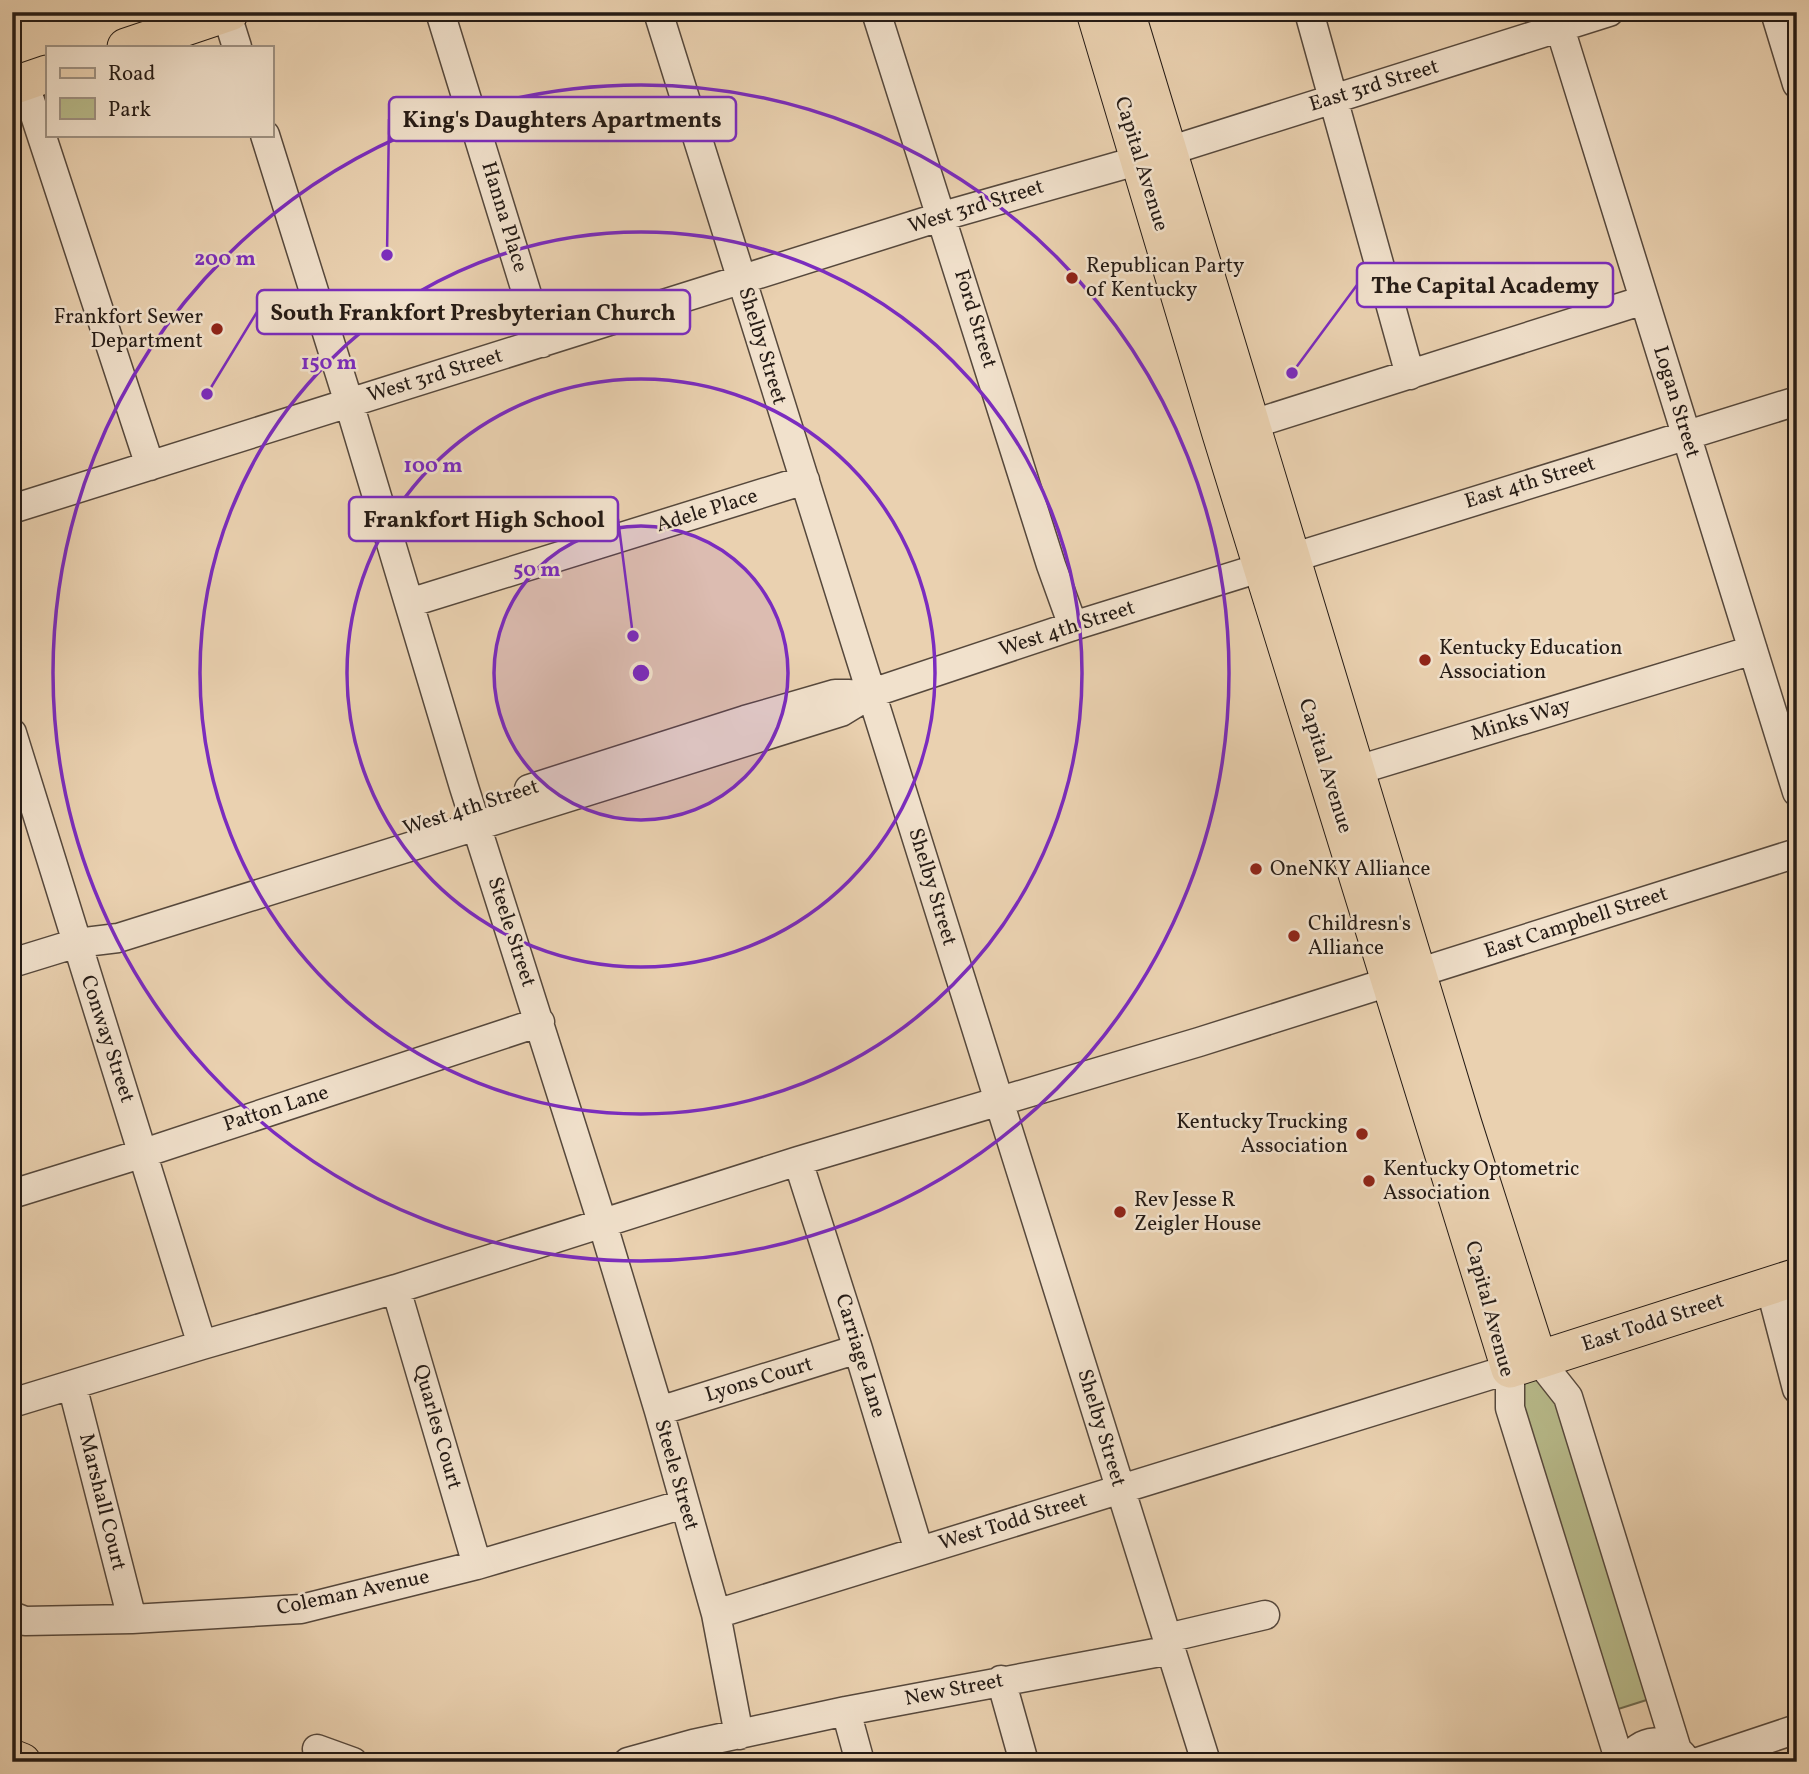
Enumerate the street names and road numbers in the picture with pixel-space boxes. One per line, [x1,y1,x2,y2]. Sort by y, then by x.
street label: East 3rd Street [1306,53,1442,119]
street label: Capital Avenue [1107,93,1175,235]
street label: Hanna Place [473,158,535,276]
street label: West 3rd Street [905,173,1047,241]
street label: Ford Street [946,266,1004,372]
street label: Shelby Street [730,284,794,408]
street label: West 3rd Street [364,342,506,410]
street label: Logan Street [1645,342,1707,462]
street label: East 4th Street [1461,449,1599,517]
street label: Adele Place [653,482,761,540]
street label: West 4th Street [995,593,1139,665]
street label: Minks Way [1467,691,1575,749]
street label: Capital Avenue [1291,695,1359,837]
street label: West 4th Street [399,772,543,844]
street label: Shelby Street [900,825,964,949]
street label: Steele Street [480,873,542,991]
street label: East Campbell Street [1480,880,1672,966]
street label: Conway Street [73,971,141,1107]
street label: Patton Lane [220,1078,332,1140]
street label: Capital Avenue [1457,1238,1521,1380]
street label: East Todd Street [1578,1286,1728,1360]
street label: Carriage Lane [827,1290,893,1422]
street label: Lyons Court [702,1350,816,1410]
street label: Quarles Court [405,1361,469,1493]
street label: Shelby Street [1069,1366,1133,1490]
street label: Steele Street [646,1416,706,1534]
street label: Marshall Court [71,1430,133,1574]
street label: West Todd Street [935,1486,1091,1558]
street label: Coleman Avenue [274,1563,432,1623]
street label: New Street [902,1666,1006,1714]

